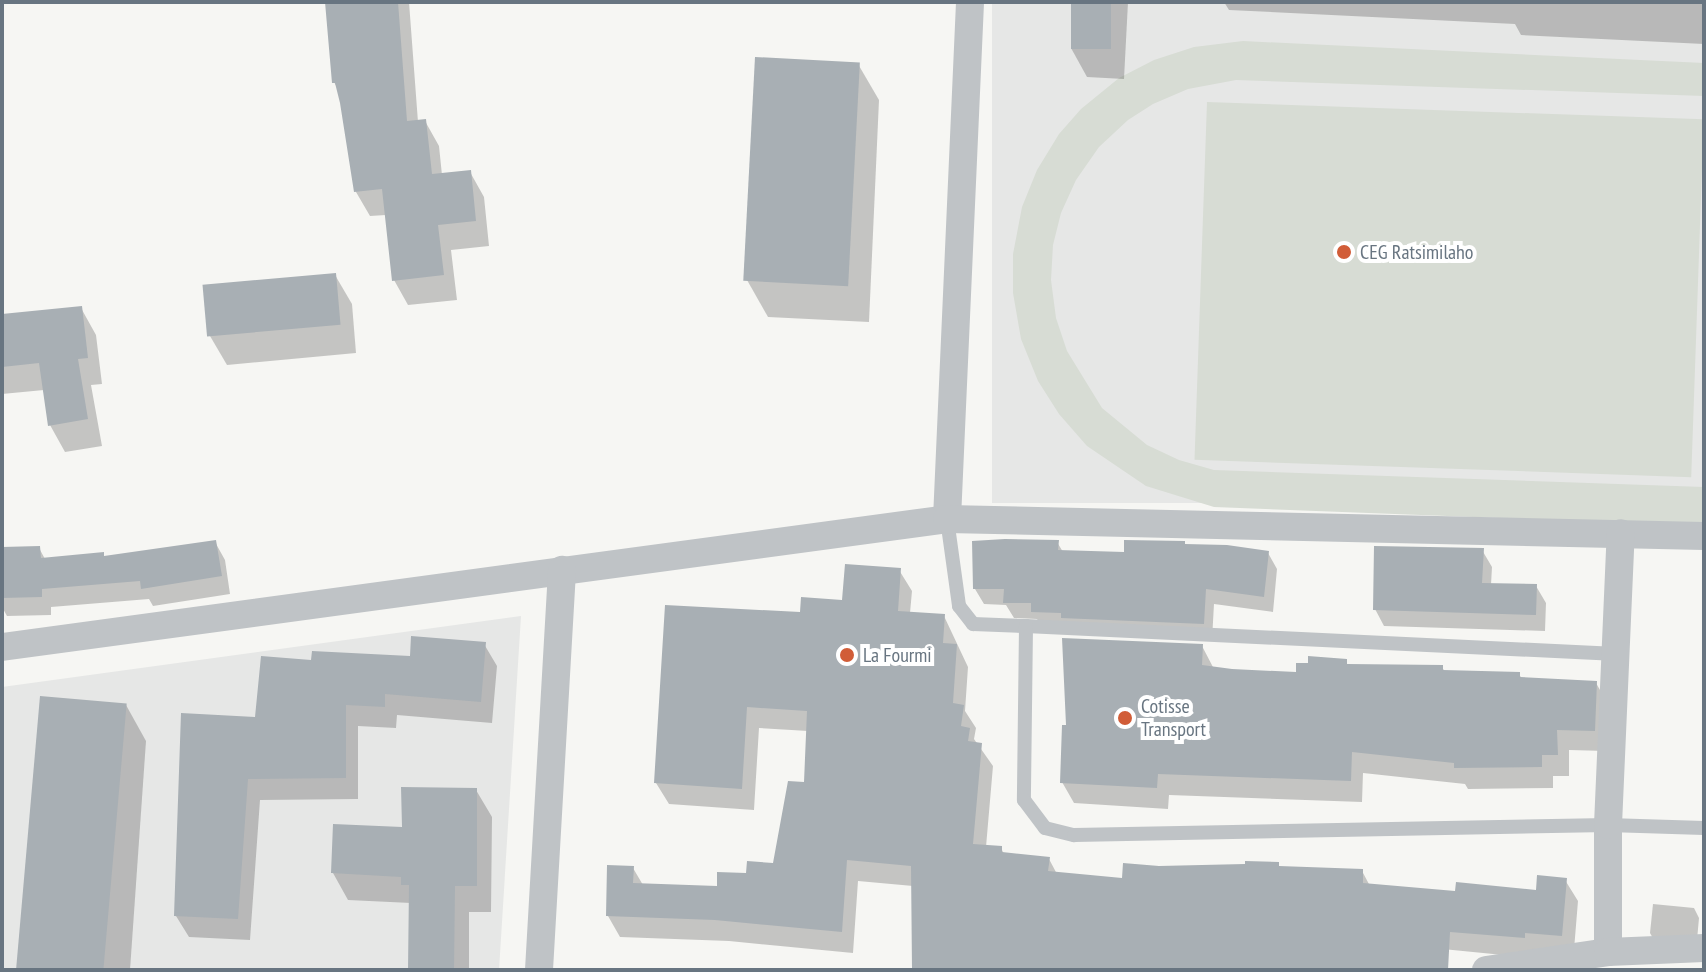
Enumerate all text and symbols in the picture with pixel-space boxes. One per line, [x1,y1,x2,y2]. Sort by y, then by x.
place label: CEG Ratsimilaho [1360,240,1473,264]
marker: CEG Ratsimilaho [1335,243,1353,261]
place label: La Fourmi [863,643,932,667]
marker: La Fourmi [838,646,856,664]
place label: Cotisse Transport [1141,694,1206,741]
marker: Cotisse Transport [1116,709,1134,727]

